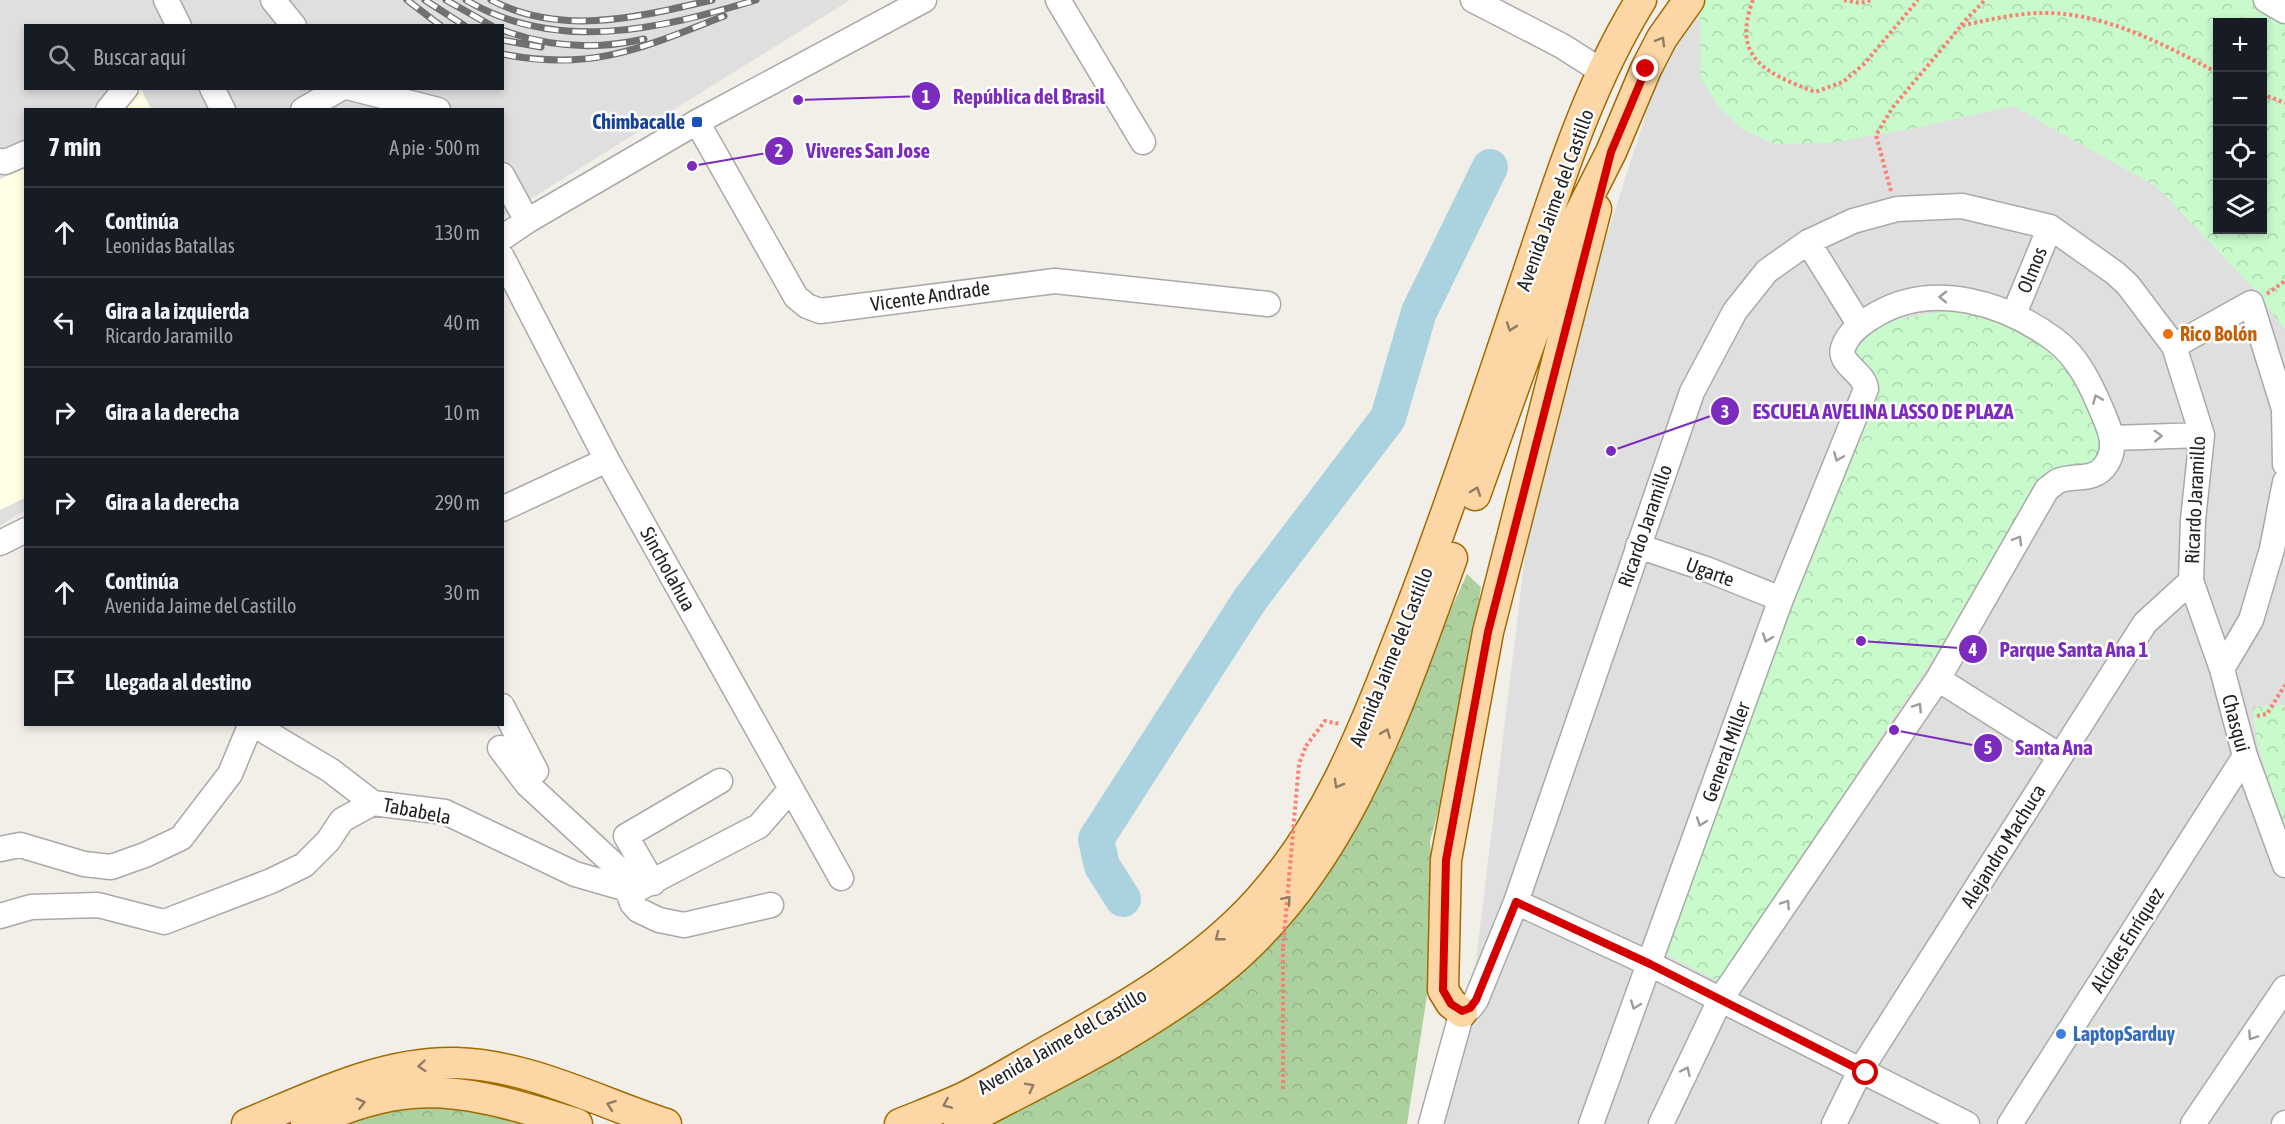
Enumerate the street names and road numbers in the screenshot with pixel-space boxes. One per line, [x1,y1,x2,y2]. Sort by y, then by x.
street label: Avenida Jaime del Castillo [1511,106,1598,294]
street label: Olmos [2012,243,2051,296]
street label: Vicente Andrade [869,276,991,315]
street label: Ricardo Jaramillo [2180,435,2209,565]
street label: Ricardo Jaramillo [1613,462,1676,590]
street label: Sincholahua [636,523,701,615]
street label: Ugarte [1683,552,1737,591]
street label: Avenida Jaime del Castillo [1344,564,1437,750]
street label: Chasqui [2218,691,2255,754]
street label: General Miller [1697,698,1755,805]
street label: Alejandro Machuca [1955,780,2050,912]
street label: Tababela [381,793,453,828]
street label: Alcides Enríquez [2085,883,2168,996]
street label: Avenida Jaime del Castillo [973,983,1150,1098]

